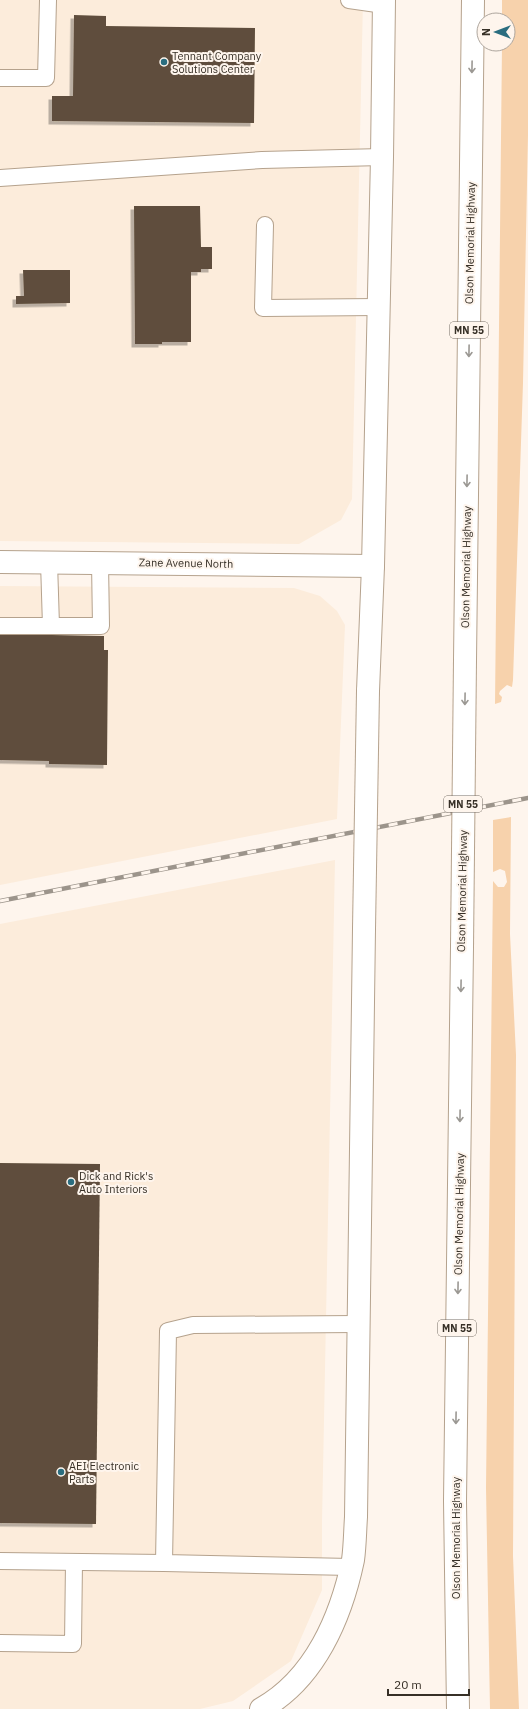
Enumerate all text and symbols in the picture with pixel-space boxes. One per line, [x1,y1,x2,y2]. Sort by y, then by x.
north arrow [476,12,516,52]
text: N [479,28,493,36]
place label: Tennant Company Solutions Center [172,49,262,76]
marker: Tennant Company Solutions Center [159,57,169,67]
one-way arrow [468,60,476,73]
street label: Olson Memorial Highway [462,181,478,304]
road number: MN 55 [450,322,488,338]
one-way arrow [465,344,473,357]
one-way arrow [463,474,471,487]
street label: Olson Memorial Highway [458,505,474,628]
street label: Zane Avenue North [139,555,233,571]
one-way arrow [461,692,469,705]
road number: MN 55 [444,796,482,812]
street label: Olson Memorial Highway [454,829,470,952]
one-way arrow [457,979,465,992]
one-way arrow [456,1109,464,1122]
street label: Olson Memorial Highway [451,1152,467,1275]
place label: Dick and Rick's Auto Interiors [79,1169,153,1196]
marker: Dick and Rick's Auto Interiors [66,1177,76,1187]
one-way arrow [454,1281,462,1294]
road number: MN 55 [438,1320,476,1336]
one-way arrow [452,1411,460,1424]
place label: AEI Electronic Parts [69,1459,139,1486]
marker: AEI Electronic Parts [56,1467,66,1477]
street label: Olson Memorial Highway [449,1476,463,1599]
scale bar [388,1671,469,1697]
text: 20 m [394,1677,422,1692]

